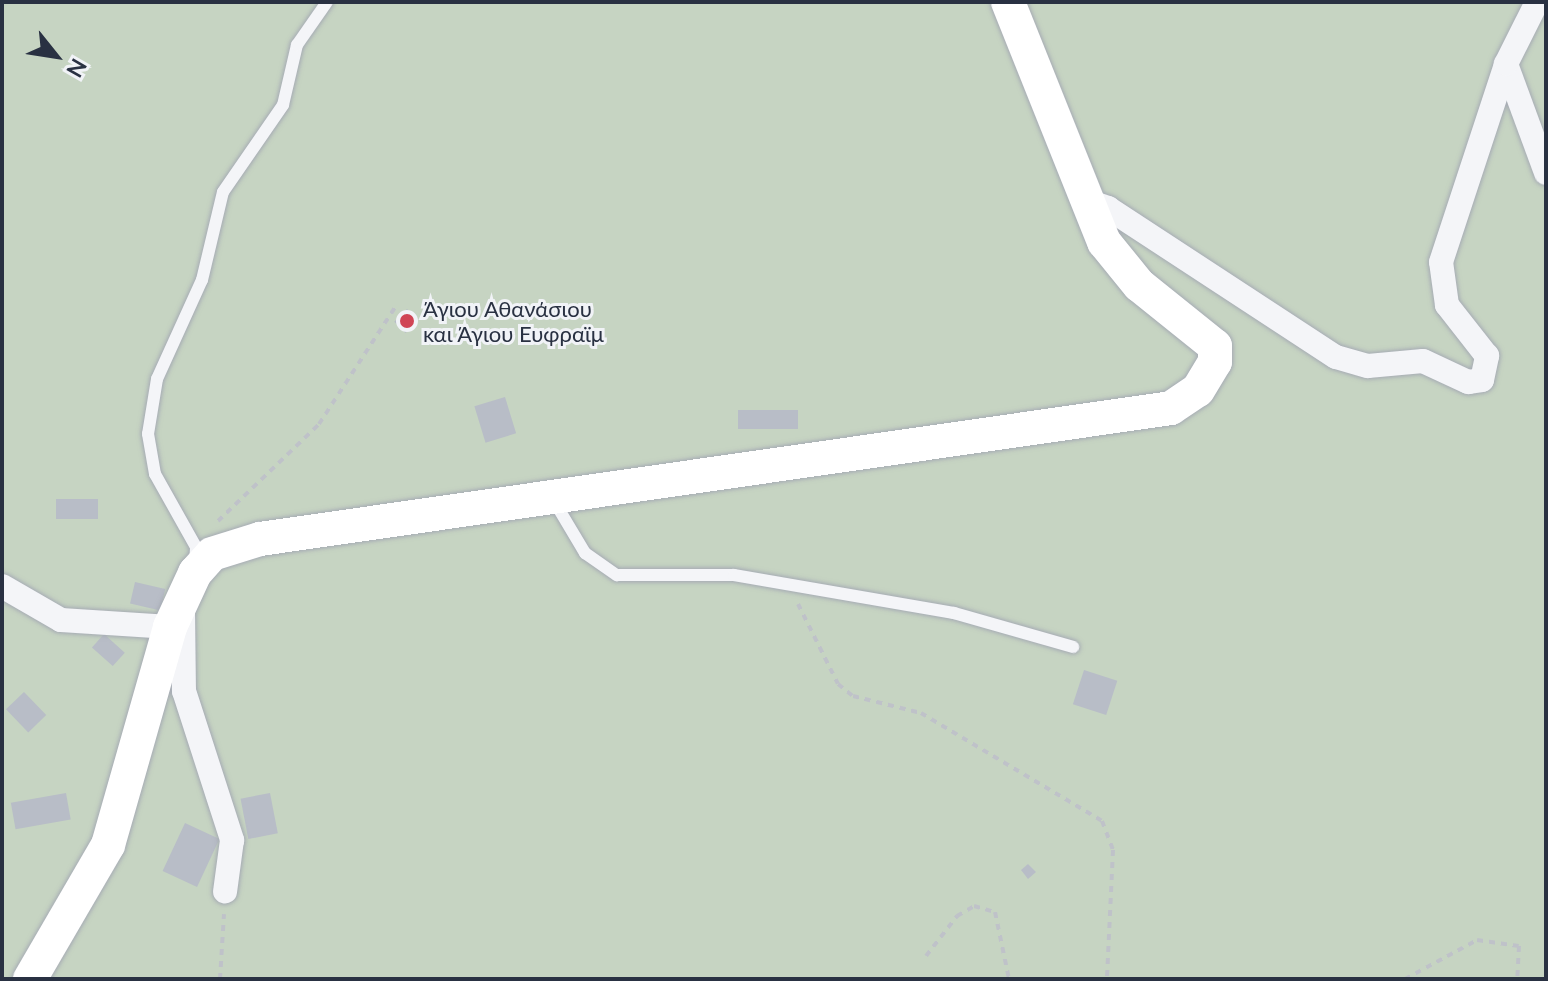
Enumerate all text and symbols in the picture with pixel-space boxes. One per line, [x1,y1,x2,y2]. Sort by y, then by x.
north arrow [16,16,96,96]
text: N [61,54,93,82]
place label: Άγιου Αθανάσιου και Άγιου Ευφραϊμ [423,295,605,346]
marker: Άγιου Αθανάσιου και Άγιου Ευφραϊμ [398,312,416,330]

